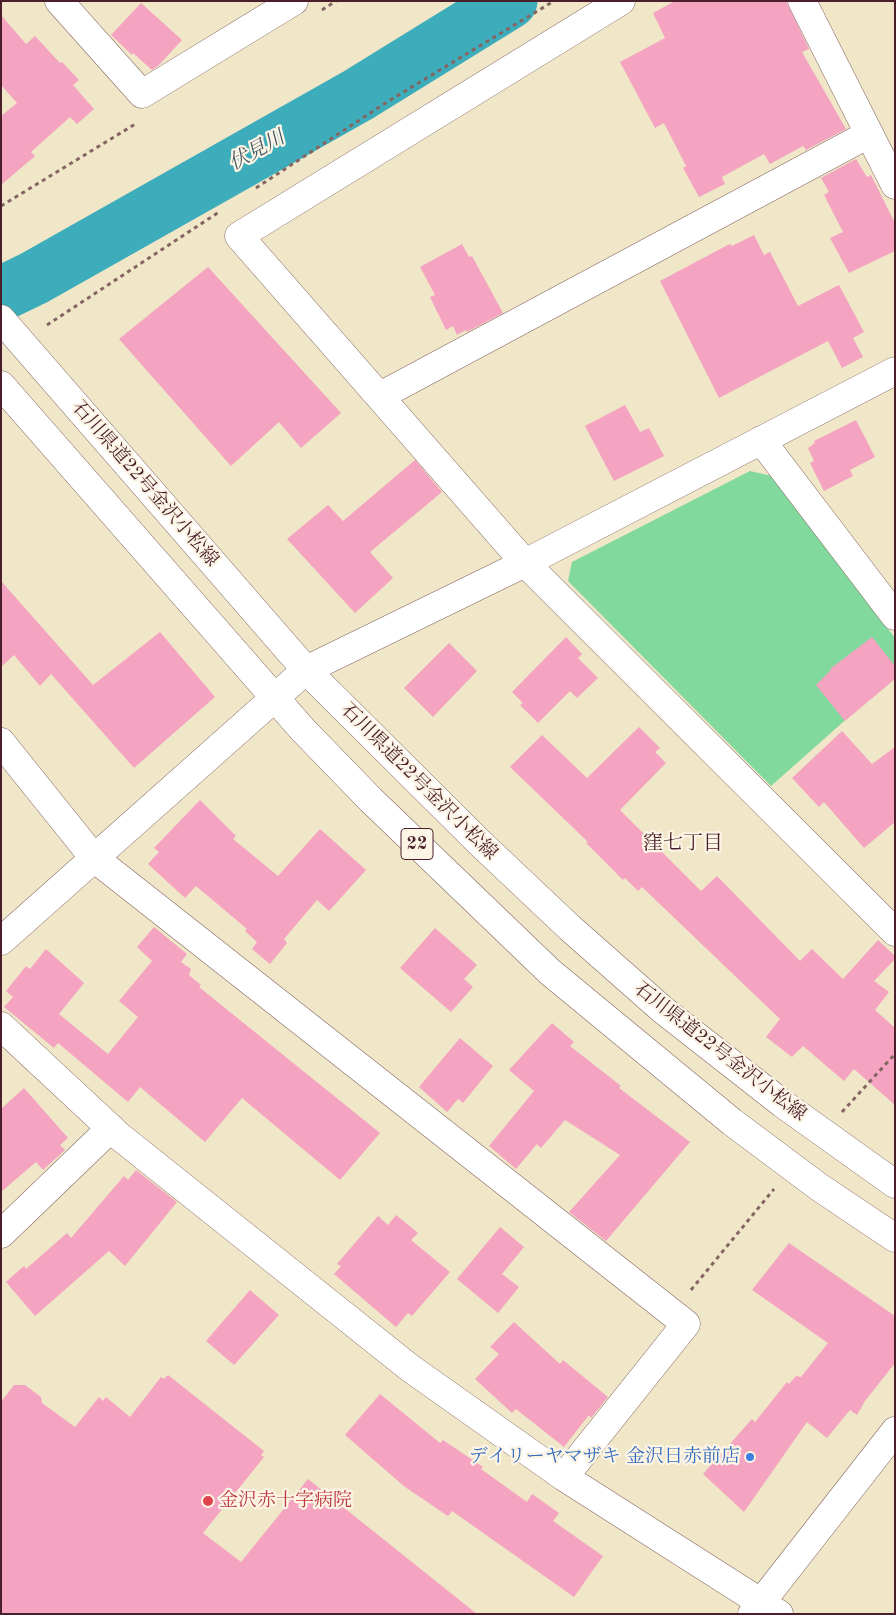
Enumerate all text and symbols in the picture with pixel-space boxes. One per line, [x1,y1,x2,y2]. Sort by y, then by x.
water label: 伏見川 [225,126,289,176]
street label: 石川県道22号金沢小松線 [67,397,223,571]
street label: 石川県道22号金沢小松線 [336,699,502,865]
road number: 22 [401,829,433,860]
district label: 窪七丁目 [643,832,723,856]
street label: 石川県道22号金沢小松線 [629,978,811,1126]
place label: デイリーヤマザキ 金沢日赤前店 [469,1446,740,1468]
marker: デイリーヤマザキ 金沢日赤前店 [744,1451,756,1463]
place label: 金沢赤十字病院 [219,1490,352,1512]
marker: 金沢赤十字病院 [201,1494,215,1508]

